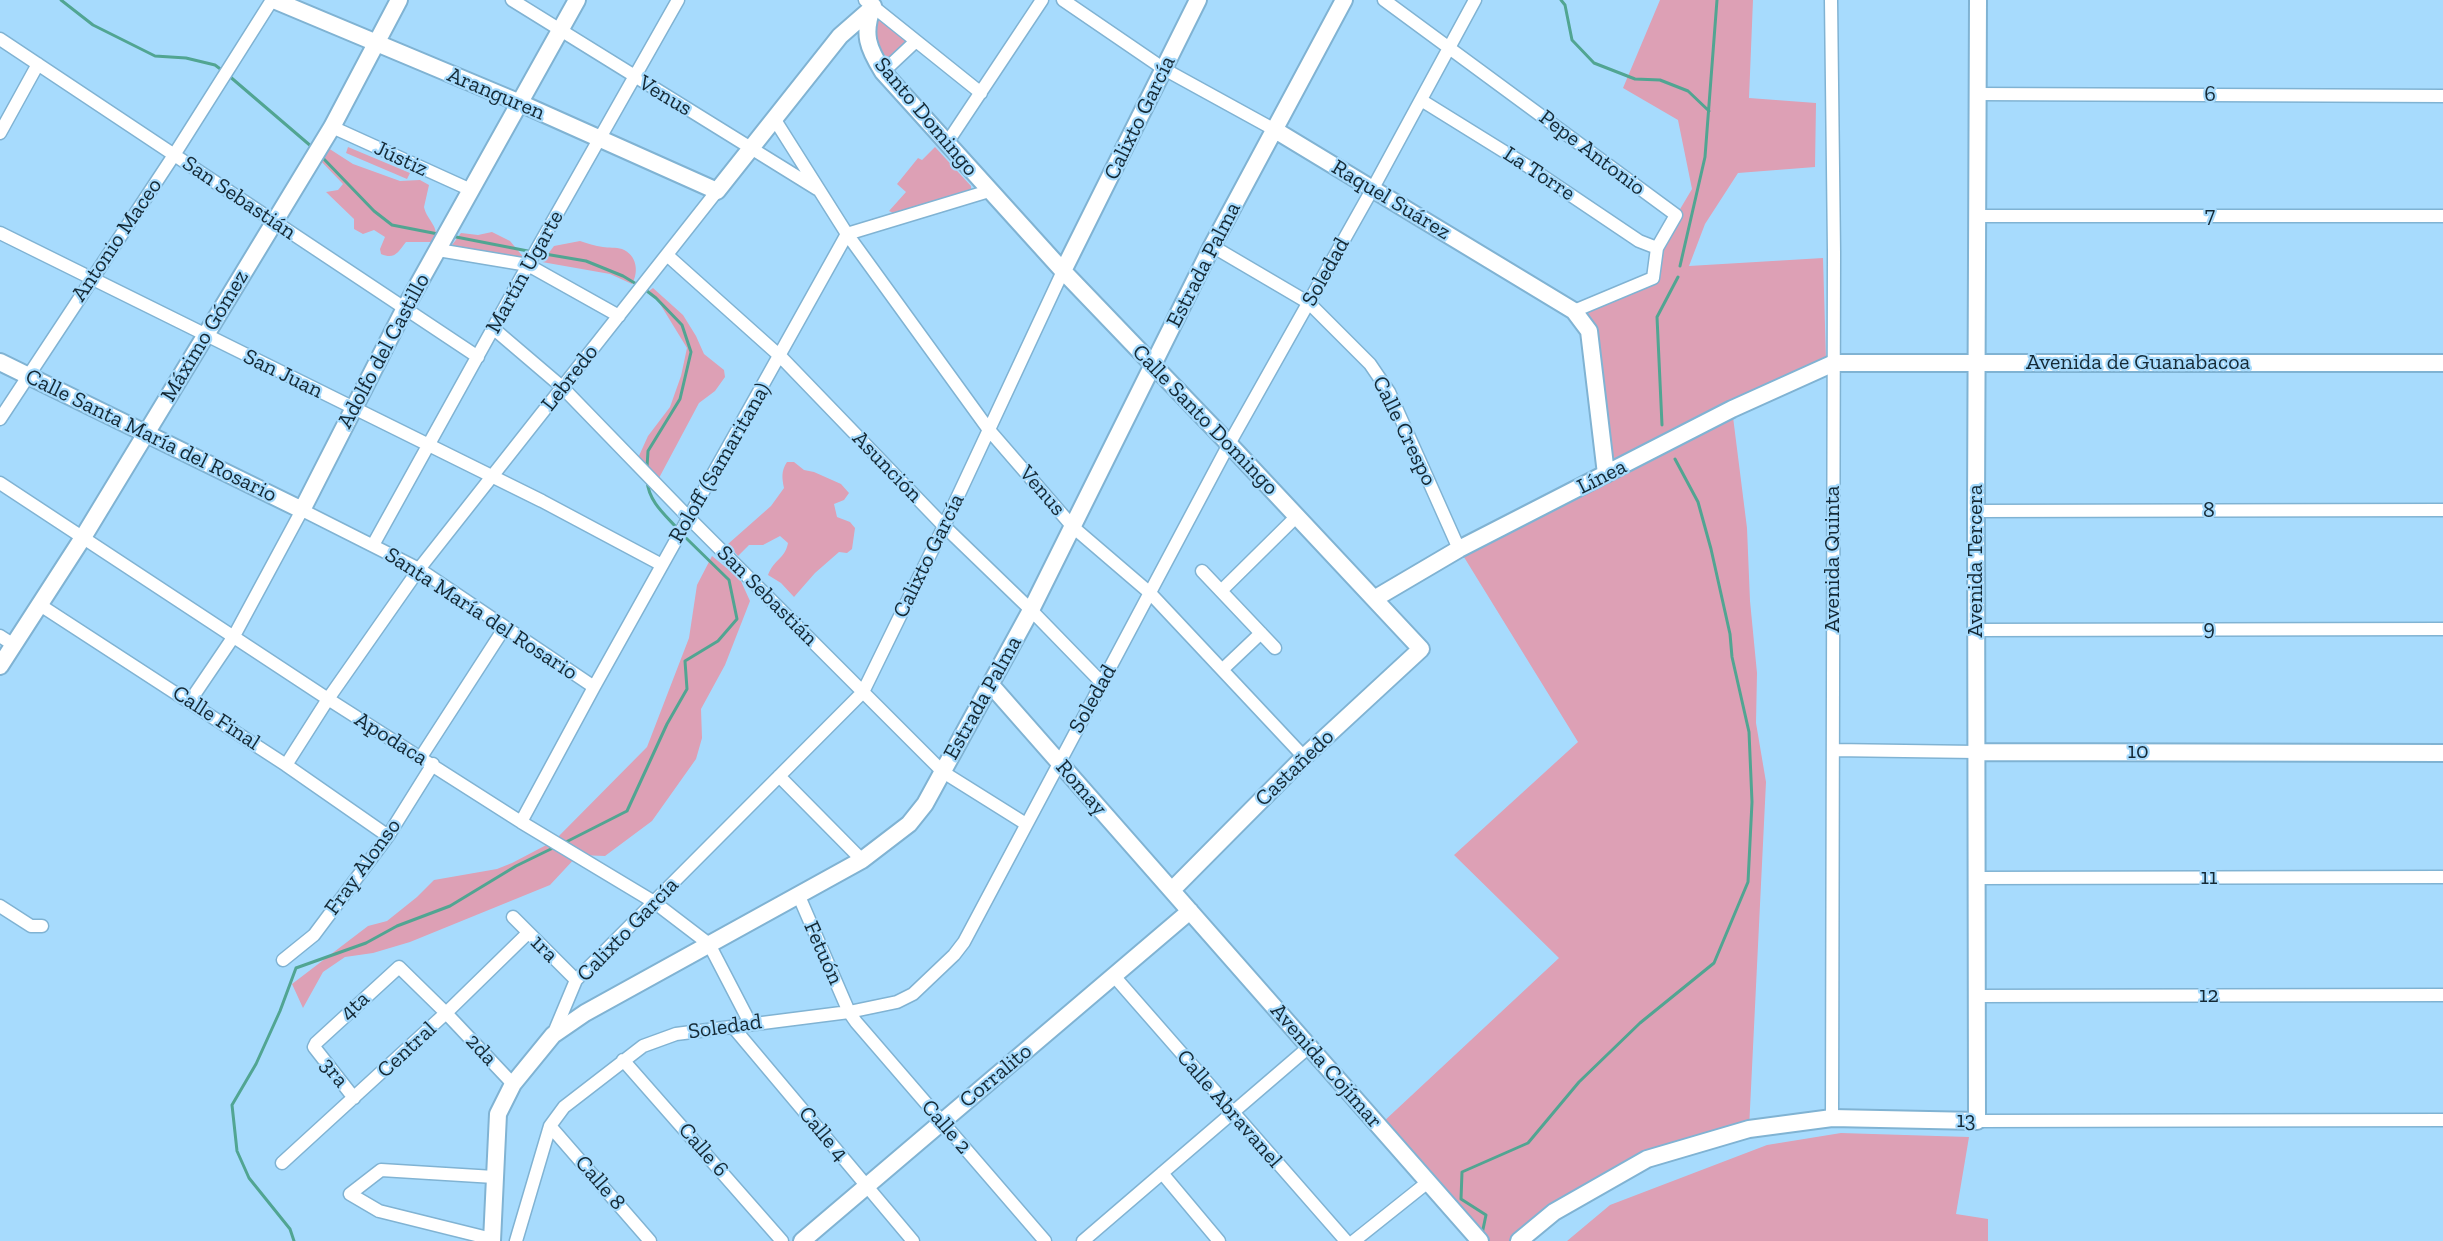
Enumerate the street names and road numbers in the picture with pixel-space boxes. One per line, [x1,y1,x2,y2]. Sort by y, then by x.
street label: Santo Domingo [869,52,983,182]
street label: Calixto García [1099,52,1181,184]
street label: Aranguren [443,62,549,126]
street label: Venus [633,70,697,122]
street label: 6 [2204,82,2216,108]
street label: Pepe Antonio [1534,104,1650,202]
street label: Jústiz [370,135,432,183]
street label: La Torre [1498,141,1580,207]
street label: San Sebastián [177,150,301,246]
street label: Raquel Suárez [1327,154,1455,246]
street label: Antonio Maceo [66,173,168,307]
street label: Estrada Palma [1161,198,1247,332]
street label: 7 [2205,203,2215,229]
street label: Martín Ugarte [480,206,570,338]
street label: Soledad [1297,233,1355,311]
street label: Máximo Gómez [155,266,255,406]
street label: Adolfo del Castillo [332,269,436,433]
street label: Calle Santo Domingo [1126,339,1284,501]
street label: Lebredo [536,340,604,416]
street label: San Juan [239,343,327,405]
street label: Avenida de Guanabacoa [2026,350,2250,376]
street label: Calle Santa María del Rosario [21,364,281,508]
street label: Calle Crespo [1366,372,1442,490]
street label: Roloff (Samaritana) [663,378,777,548]
street label: Asunción [847,426,927,508]
street label: Línea [1573,453,1631,501]
street label: Venus [1013,461,1071,521]
street label: Avenida Tercera [1963,484,1989,638]
street label: Avenida Quinta [1820,486,1846,632]
street label: Calixto García [888,490,970,622]
street label: 8 [2203,498,2215,524]
street label: San Sebastián [711,540,823,652]
street label: Santa María del Rosario [380,542,582,686]
street label: 9 [2203,616,2215,642]
street label: Estrada Palma [938,632,1028,764]
street label: Soledad [1064,660,1122,738]
street label: Calle Final [167,680,265,756]
street label: Apodaca [350,706,432,772]
street label: Castañedo [1250,724,1340,812]
street label: 10 [2127,739,2149,765]
street label: Romay [1050,755,1112,821]
street label: Fray Alonso [319,814,407,920]
street label: 11 [2201,865,2217,891]
street label: Calixto García [572,872,684,988]
street label: Fetuón [797,917,849,989]
street label: 1ra [525,930,563,968]
street label: 12 [2199,983,2219,1009]
street label: 4ta [335,986,375,1026]
street label: Avenida Cojímar [1265,998,1387,1134]
street label: Soledad [687,1009,763,1045]
street label: Central [372,1016,442,1084]
street label: 2da [460,1029,502,1071]
street label: Corralito [955,1038,1037,1114]
street label: Calle Abravanel [1171,1045,1287,1173]
street label: 3ra [314,1053,354,1093]
street label: Calle 2 [915,1094,977,1160]
street label: Calle 4 [792,1101,854,1167]
street label: 13 [1956,1108,1976,1134]
street label: Calle 6 [672,1117,734,1183]
street label: Calle 8 [569,1150,631,1216]

